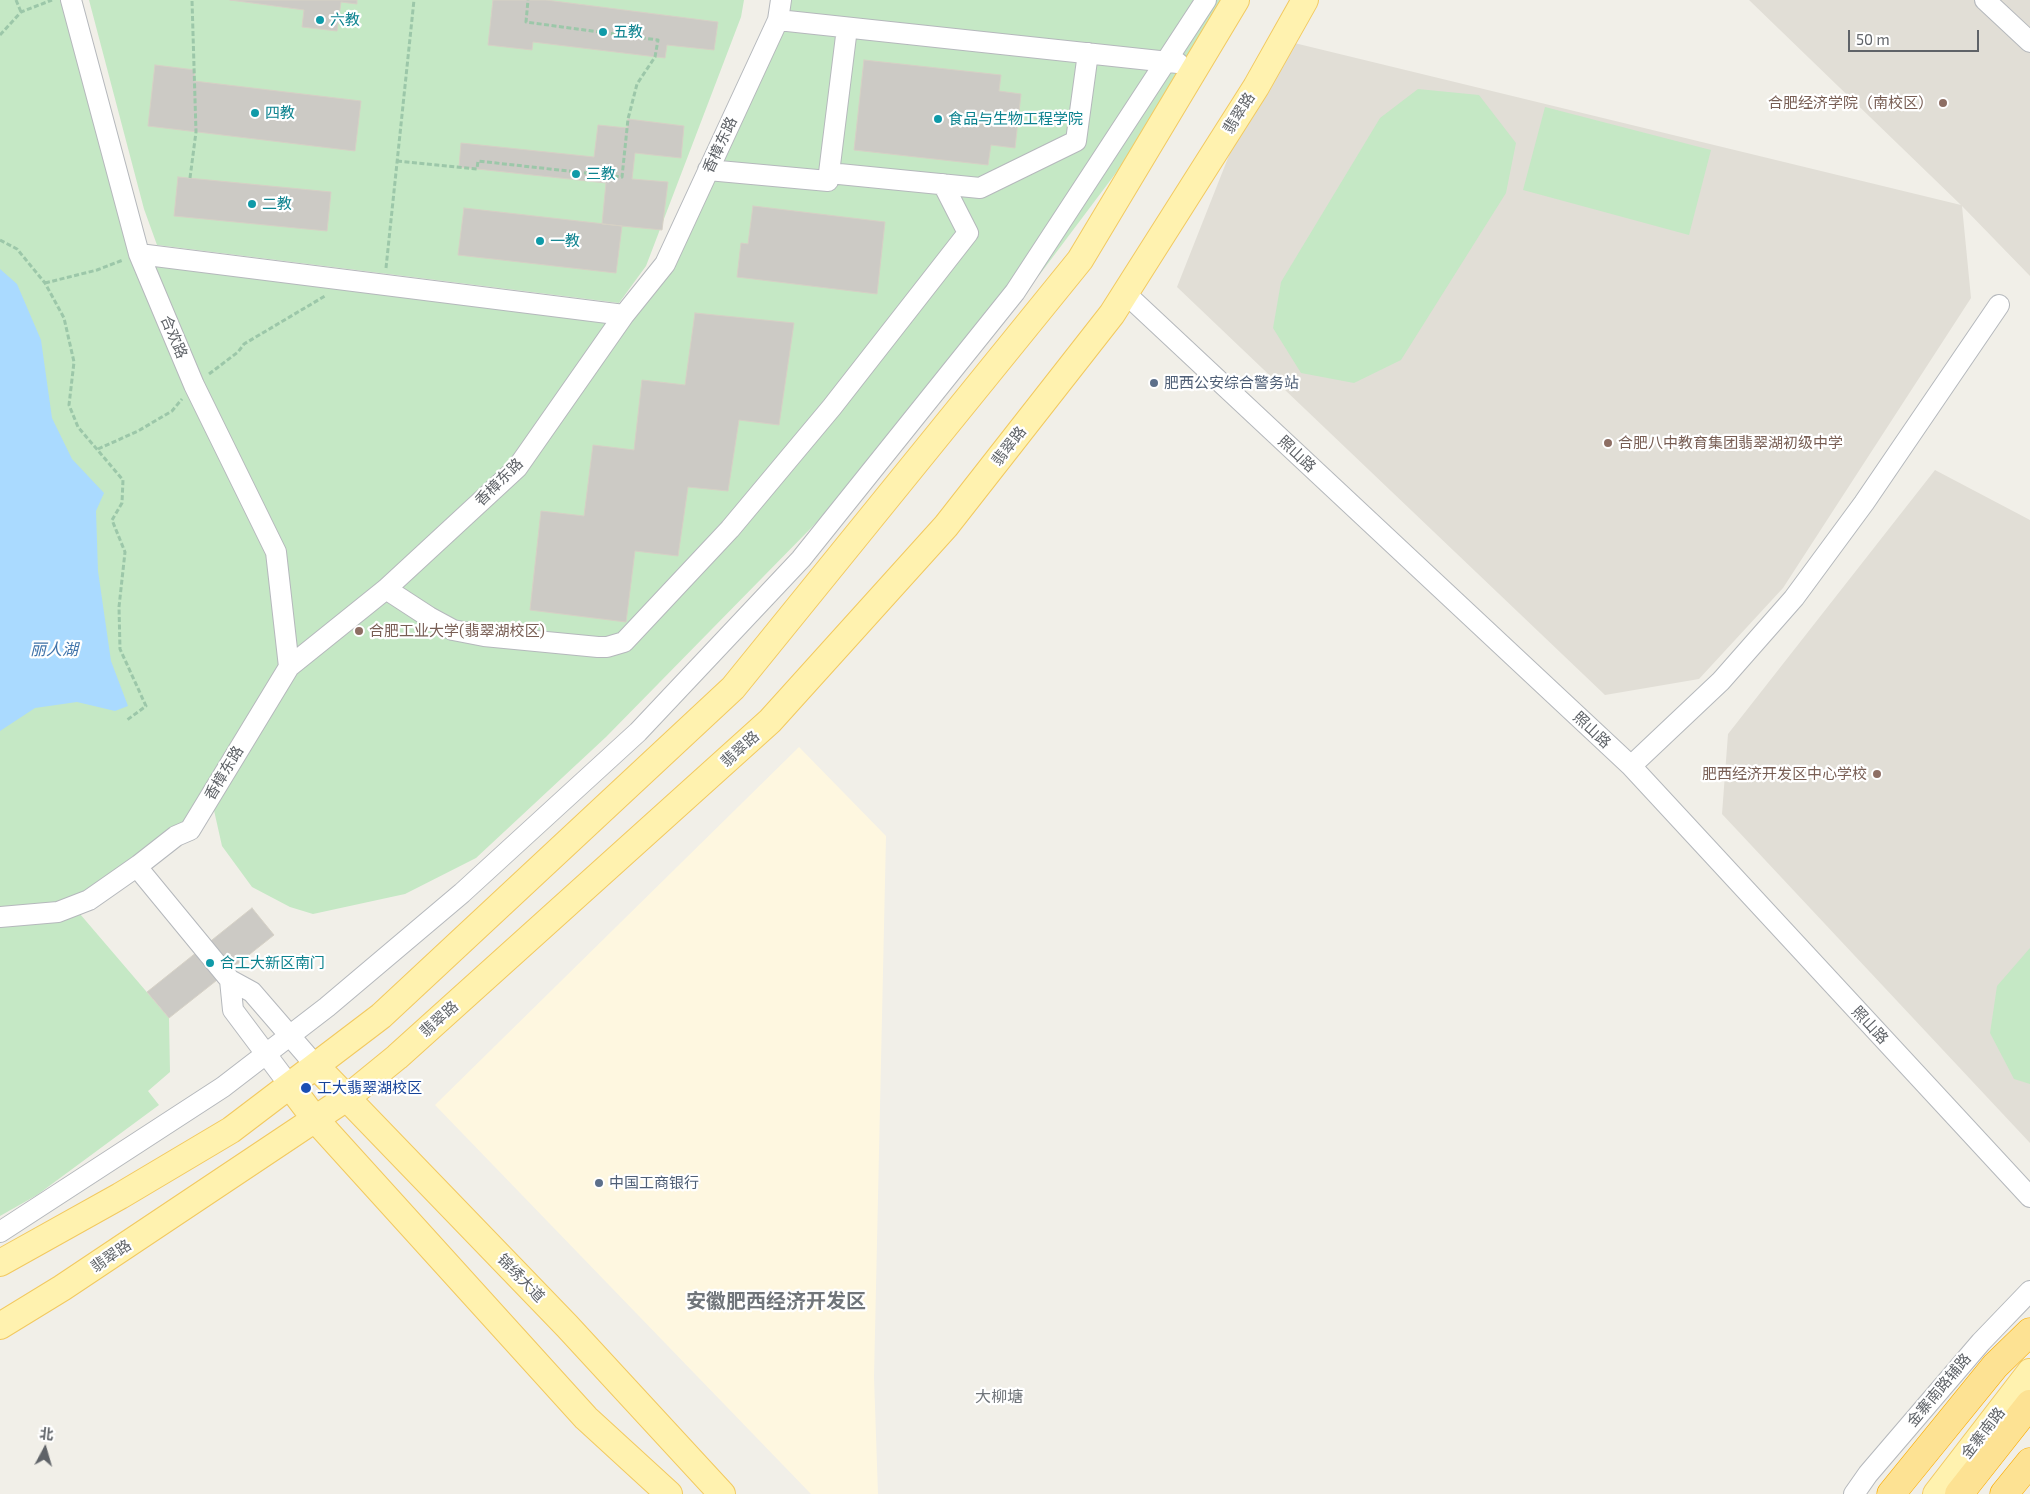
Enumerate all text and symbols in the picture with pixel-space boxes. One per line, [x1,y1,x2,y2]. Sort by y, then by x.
place label: 六教 [330,11,360,29]
marker: 六教 [314,14,326,26]
scale bar [1850,20,1981,52]
place label: 五教 [613,23,643,41]
marker: 五教 [597,26,609,38]
text: 50 m [1856,30,1890,48]
street label: 翡翠路 [1219,89,1259,137]
place label: 合肥经济学院（南校区） [1768,94,1933,112]
marker: 合肥经济学院（南校区） [1937,97,1949,109]
place label: 四教 [265,104,295,122]
marker: 四教 [249,107,261,119]
place label: 食品与生物工程学院 [948,110,1083,128]
marker: 食品与生物工程学院 [932,113,944,125]
street label: 香樟东路 [699,114,741,176]
place label: 三教 [586,165,616,183]
marker: 三教 [570,168,582,180]
place label: 二教 [262,195,292,213]
marker: 二教 [246,198,258,210]
place label: 一教 [550,232,580,250]
marker: 一教 [534,235,546,247]
street label: 合欢路 [157,313,191,361]
place label: 肥西公安综合警务站 [1164,374,1299,392]
marker: 肥西公安综合警务站 [1148,377,1160,389]
street label: 翡翠路 [988,423,1030,469]
street label: 照山路 [1274,432,1320,476]
place label: 合肥八中教育集团翡翠湖初级中学 [1618,434,1843,452]
marker: 合肥八中教育集团翡翠湖初级中学 [1602,437,1614,449]
street label: 香樟东路 [471,454,527,510]
place label: 合肥工业大学(翡翠湖校区) [369,622,545,640]
marker: 合肥工业大学(翡翠湖校区) [353,625,365,637]
water label: 丽人湖 [30,640,78,660]
street label: 照山路 [1569,708,1615,752]
street label: 翡翠路 [717,727,763,771]
street label: 香樟东路 [201,743,247,803]
place label: 肥西经济开发区中心学校 [1702,765,1867,783]
marker: 肥西经济开发区中心学校 [1871,768,1883,780]
place label: 合工大新区南门 [220,954,325,972]
marker: 合工大新区南门 [204,957,216,969]
street label: 翡翠路 [416,997,462,1041]
street label: 照山路 [1848,1002,1892,1048]
place label: 工大翡翠湖校区 [317,1079,422,1097]
marker: 工大翡翠湖校区 [299,1081,313,1095]
place label: 中国工商银行 [609,1174,699,1192]
marker: 中国工商银行 [593,1177,605,1189]
street label: 翡翠路 [87,1236,135,1276]
street label: 锦绣大道 [494,1250,548,1306]
district label: 安徽肥西经济开发区 [686,1289,866,1313]
street label: 金寨南路辅路 [1903,1350,1975,1430]
district label: 大柳塘 [975,1387,1023,1407]
street label: 金寨南路 [1957,1404,2009,1462]
north arrow [20,1424,70,1474]
text: 北 [39,1424,54,1443]

